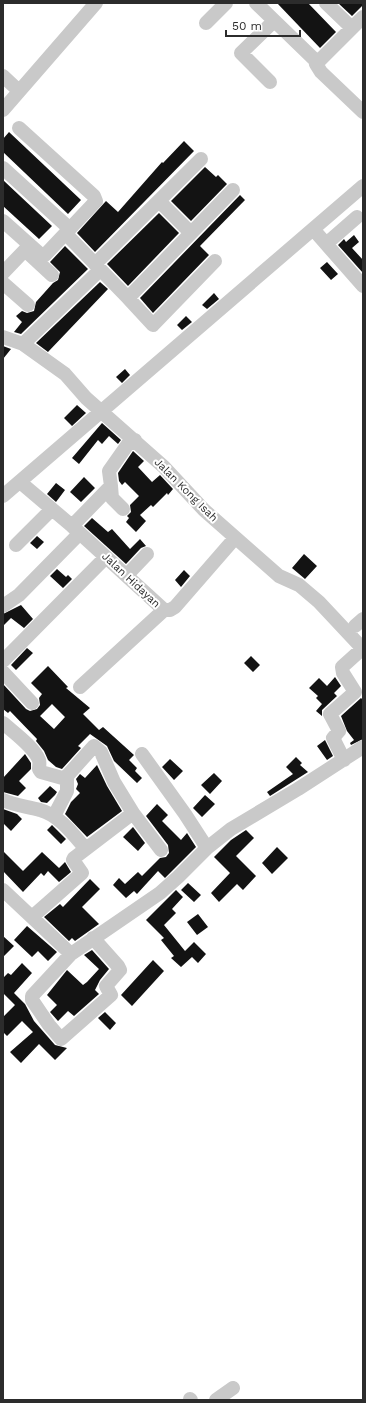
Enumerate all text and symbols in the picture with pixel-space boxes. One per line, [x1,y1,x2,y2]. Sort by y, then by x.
scale bar [226,12,300,38]
text: 50 m [232,19,262,33]
street label: Jalan Kong Isah [152,456,220,524]
street label: Jalan Hidayan [99,550,163,610]

